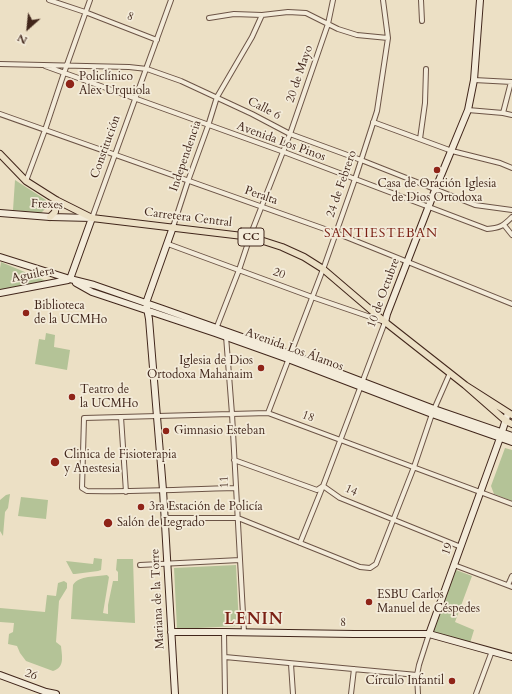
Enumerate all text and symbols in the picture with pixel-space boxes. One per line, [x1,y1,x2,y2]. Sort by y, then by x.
north arrow [8,8,48,48]
street label: 8 [125,9,135,25]
text: N [15,30,30,48]
street label: 20 de Mayo [283,43,317,105]
place label: Policlínico Alex Urquiola [79,70,151,98]
marker: Policlínico Alex Urquiola [64,78,76,90]
street label: Calle 6 [245,95,283,123]
street label: Constitución [88,113,124,181]
street label: Independencia [167,119,205,193]
street label: Avenida Los Pinos [234,119,328,165]
street label: 24 de Febrero [324,149,360,219]
marker: Casa de Oración Iglesia de Dios Ortodoxa [432,165,442,175]
place label: Casa de Oración Iglesia de Dios Ortodoxa [377,177,497,205]
street label: Peralta [243,184,279,208]
street label: Frexes [31,197,63,213]
street label: Carretera Central [143,205,233,231]
district label: SANTIESTEBAN [324,226,438,242]
road number: CC [238,228,264,246]
street label: 10 de Octubre [365,256,403,330]
street label: Aguilera [10,264,56,286]
street label: 20 [271,265,287,283]
place label: Biblioteca de la UCMHo [34,299,107,327]
marker: Biblioteca de la UCMHo [21,308,31,318]
street label: Avenida Los Álamos [243,326,345,374]
place label: Iglesia de Dios Ortodoxa Mahanaim [147,354,253,382]
marker: Iglesia de Dios Ortodoxa Mahanaim [256,363,266,373]
place label: Teatro de la UCMHo [80,383,138,411]
marker: Teatro de la UCMHo [67,392,77,402]
street label: 18 [300,408,316,426]
place label: Gimnasio Esteban [174,424,265,438]
marker: Gimnasio Esteban [161,426,171,436]
place label: Clinica de Fisioterapia y Anestesia [64,448,177,476]
marker: Clinica de Fisioterapia y Anestesia [49,456,61,468]
street label: 11 [217,475,233,489]
street label: 14 [342,482,360,500]
place label: 3ra Estación de Policía [149,500,263,514]
marker: 3ra Estación de Policía [136,502,146,512]
place label: Salón de Legrado [117,516,205,530]
marker: Salón de Legrado [102,517,114,529]
street label: 19 [439,541,457,557]
street label: Mariana de la Torre [148,548,168,650]
place label: ESBU Carlos Manuel de Céspedes [377,588,480,616]
marker: ESBU Carlos Manuel de Céspedes [364,597,374,607]
district label: LENIN [224,610,284,630]
street label: 8 [340,616,346,630]
street label: 26 [23,666,39,684]
place label: Círculo Infantil [365,674,444,688]
marker: Círculo Infantil [447,676,457,686]

